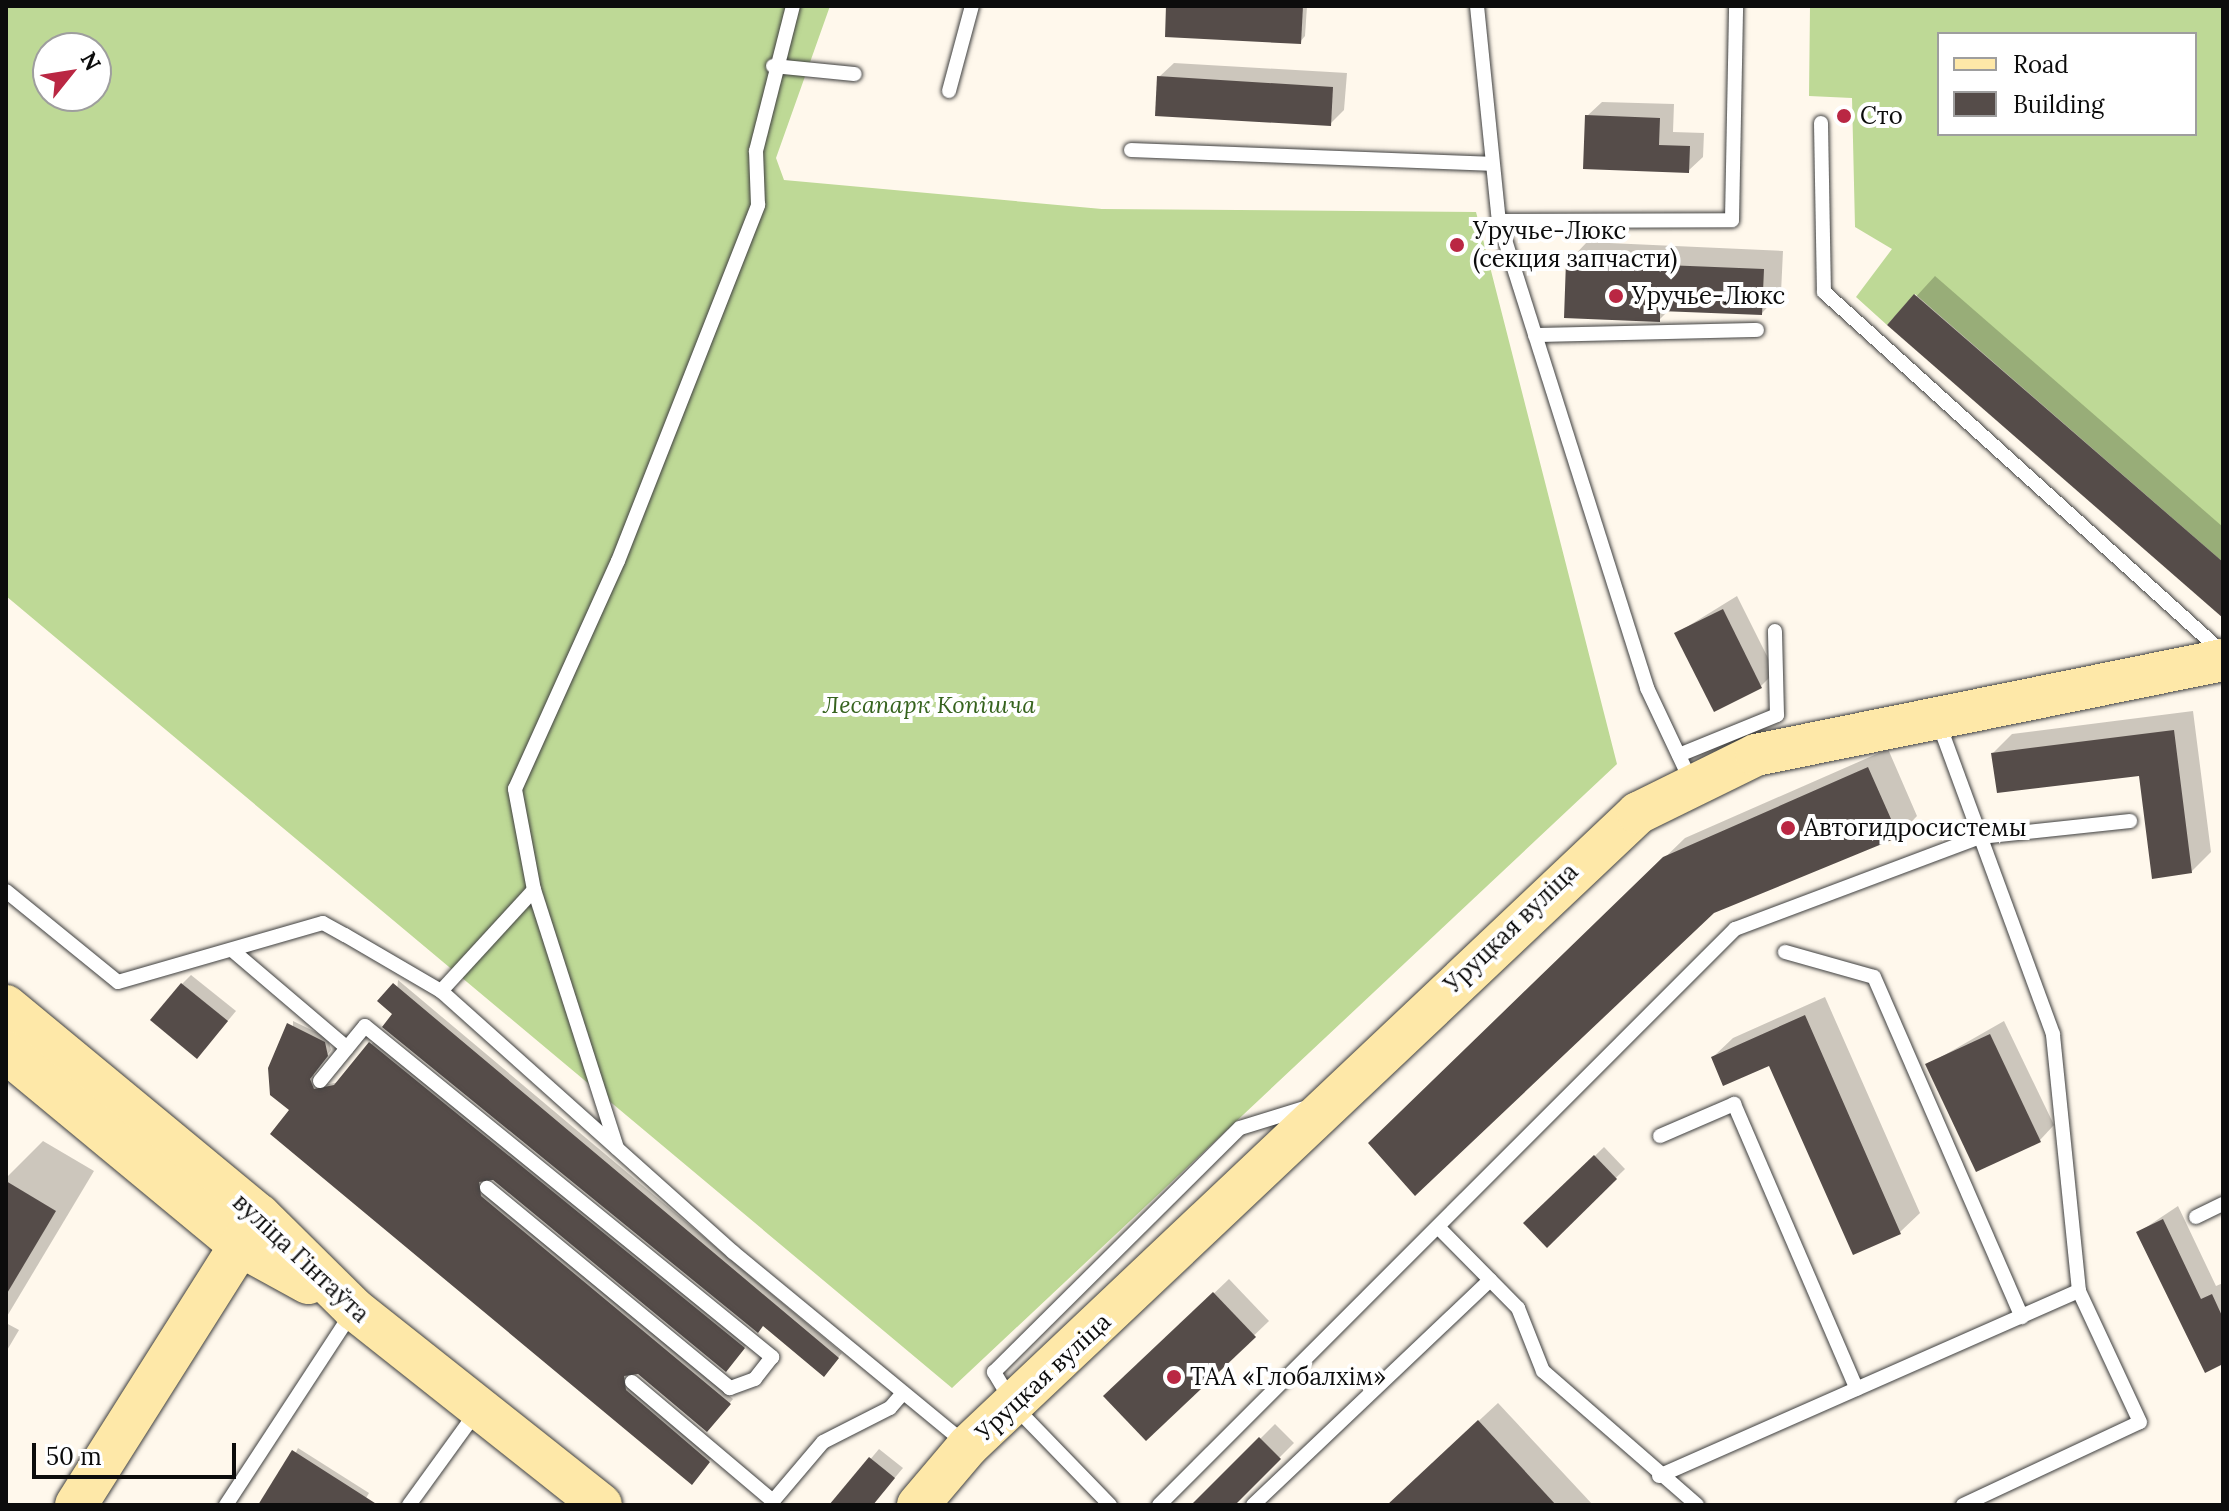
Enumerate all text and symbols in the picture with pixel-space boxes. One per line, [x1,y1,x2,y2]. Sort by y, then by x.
north arrow [32,32,112,112]
legend [1937,32,2197,136]
text: N [75,47,107,75]
text: Road [2013,49,2069,80]
text: Building [2013,89,2104,120]
place label: Сто [1860,102,1903,130]
marker: Сто [1835,107,1853,125]
place label: Уручье-Люкс (секция запчасти) [1473,217,1677,273]
marker: Уручье-Люкс (секция запчасти) [1448,236,1466,254]
place label: Уручье-Люкс [1632,282,1785,310]
marker: Уручье-Люкс [1607,287,1625,305]
park label: Лесапарк Копішча [823,691,1035,719]
place label: Автогидросистемы [1804,814,2027,842]
marker: Автогидросистемы [1779,819,1797,837]
street label: Уруцкая вуліца [1438,857,1584,999]
street label: вуліца Гінтаўта [227,1188,375,1328]
street label: Уруцкая вуліца [970,1307,1116,1447]
place label: ТАА «Глобалхім» [1190,1363,1386,1391]
marker: ТАА «Глобалхім» [1165,1368,1183,1386]
scale bar [36,1427,240,1477]
text: 50 m [46,1441,102,1472]

